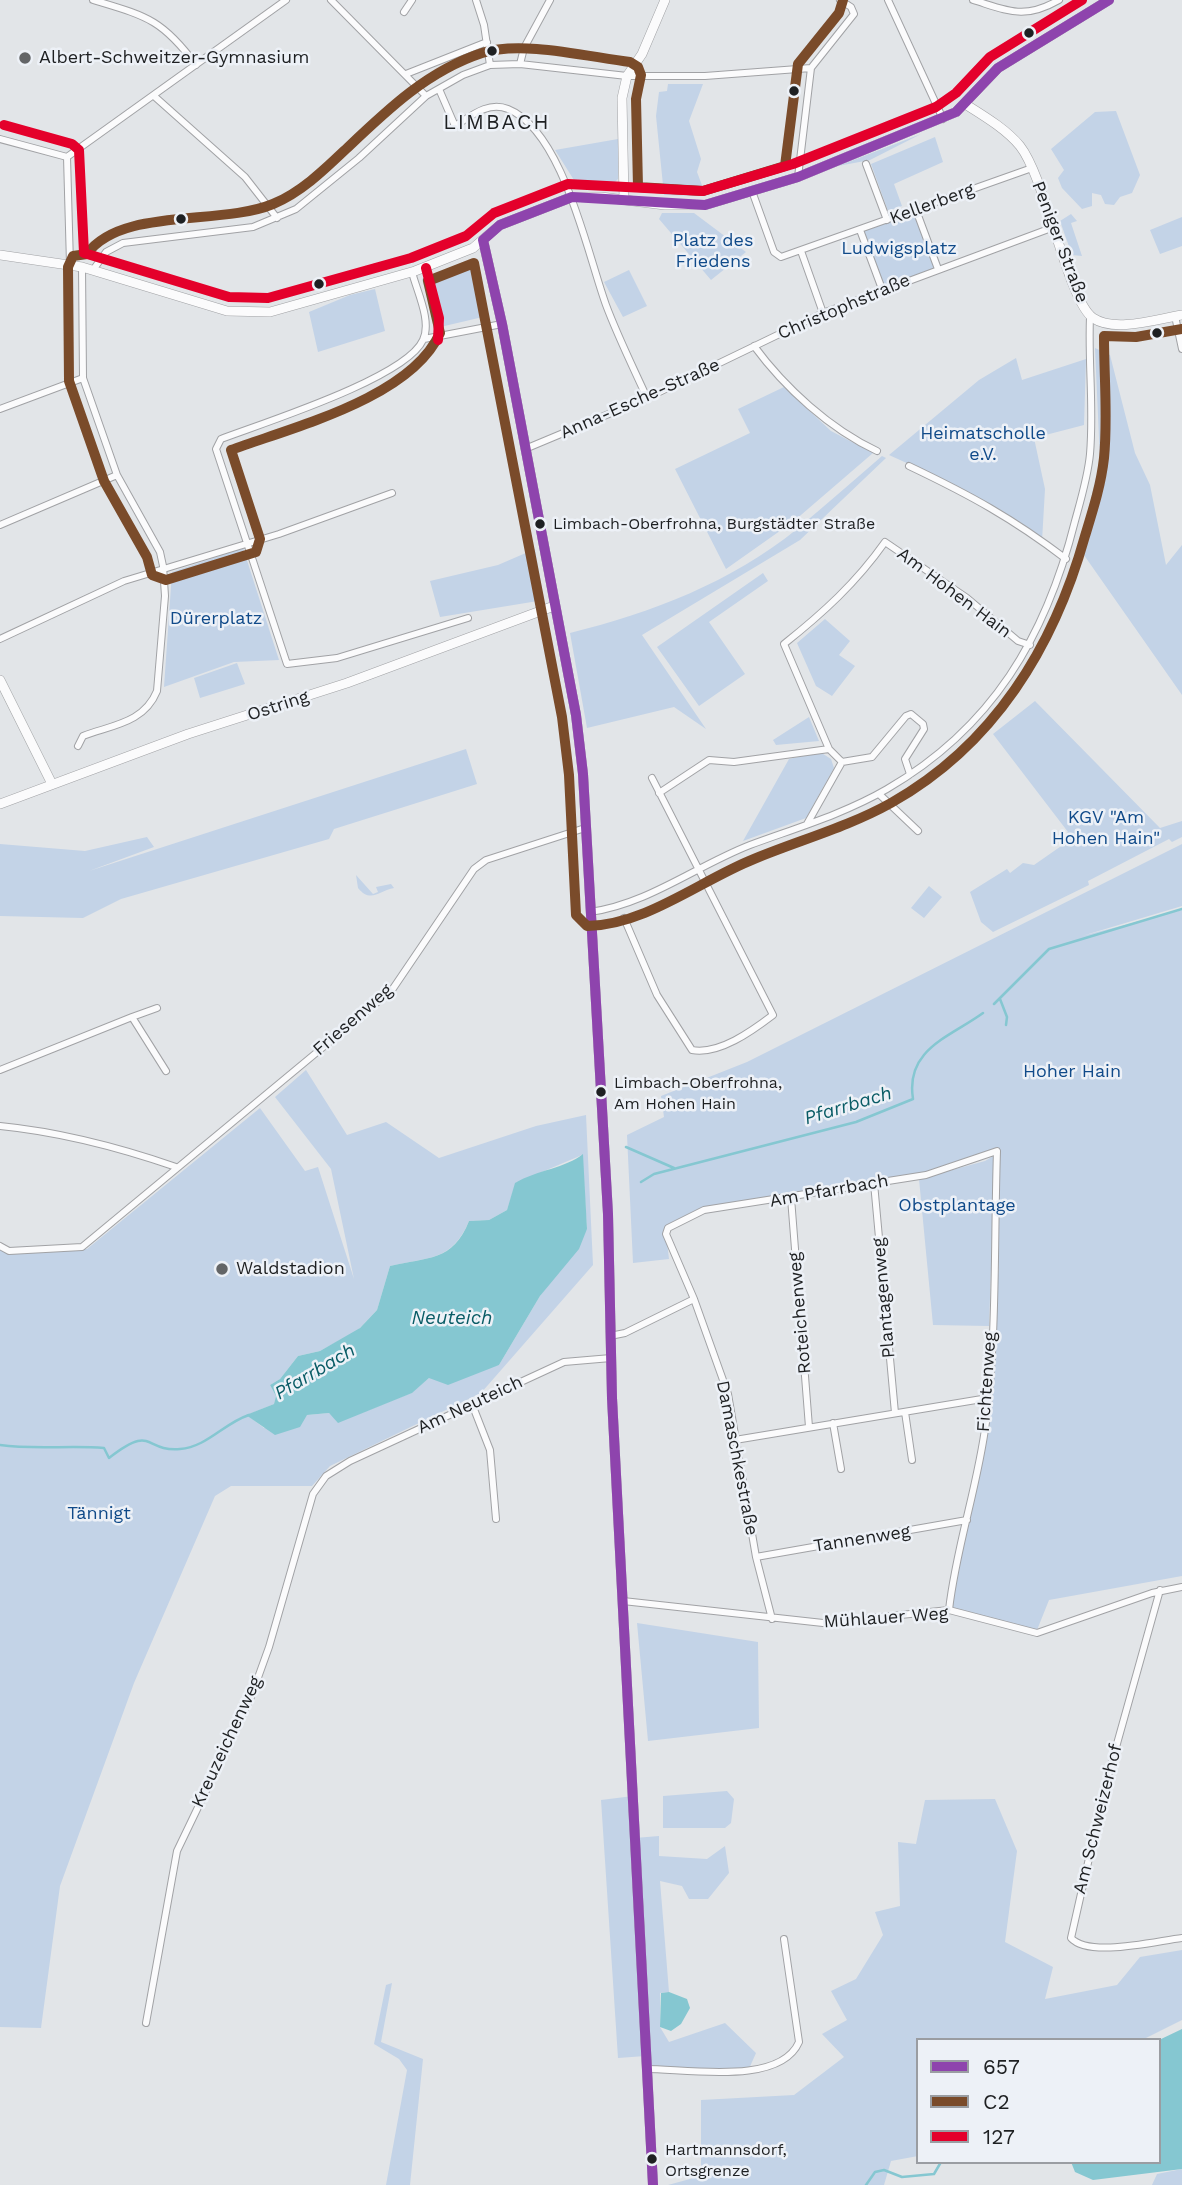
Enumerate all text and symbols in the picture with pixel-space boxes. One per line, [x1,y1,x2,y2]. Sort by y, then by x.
unlabelled marker [1022,26,1036,40]
unlabelled marker [485,44,499,58]
place label: Albert-Schweitzer-Gymnasium [39,47,309,69]
marker: Albert-Schweitzer-Gymnasium [17,50,33,66]
unlabelled marker [787,84,801,98]
district label: LIMBACH [444,110,550,136]
street label: Peniger Straße [1027,178,1093,306]
street label: Kellerberg [887,179,977,229]
unlabelled marker [174,212,188,226]
park label: Platz des Friedens [673,230,753,272]
park label: Ludwigsplatz [841,238,957,260]
street label: Christophstraße [775,269,913,345]
unlabelled marker [312,277,326,291]
unlabelled marker [1150,326,1164,340]
street label: Anna-Esche-Straße [557,354,723,444]
park label: Heimatscholle e.V. [920,423,1046,466]
place label: Limbach-Oberfrohna, Burgstädter Straße [553,514,875,534]
marker: Limbach-Oberfrohna, Burgstädter Straße [533,517,547,531]
street label: Am Hohen Hain [893,543,1015,643]
park label: Dürerplatz [170,608,262,630]
street label: Ostring [245,686,311,726]
park label: KGV "Am Hohen Hain" [1052,807,1160,850]
street label: Friesenweg [309,980,397,1060]
park label: Hoher Hain [1023,1061,1121,1083]
place label: Limbach-Oberfrohna, Am Hohen Hain [614,1073,782,1111]
water label: Pfarrbach [801,1082,895,1130]
marker: Limbach-Oberfrohna, Am Hohen Hain [594,1085,608,1099]
street label: Am Pfarrbach [768,1170,890,1212]
park label: Obstplantage [898,1195,1016,1217]
street label: Plantagenweg [868,1237,900,1359]
street label: Roteichenweg [784,1251,816,1375]
place label: Waldstadion [236,1258,345,1280]
marker: Waldstadion [214,1261,230,1277]
water label: Neuteich [412,1307,492,1329]
street label: Fichtenweg [973,1331,1001,1433]
water label: Pfarrbach [270,1339,360,1405]
street label: Am Neuteich [414,1371,526,1439]
street label: Damaschkestraße [711,1379,763,1537]
park label: Tännigt [67,1503,131,1525]
street label: Tannenweg [812,1521,912,1557]
street label: Mühlauer Weg [823,1603,949,1633]
street label: Kreuzeichenweg [187,1673,267,1811]
street label: Am Schweizerhof [1069,1742,1127,1896]
legend [916,2038,1161,2164]
text: 657 [983,2054,1020,2079]
text: C2 [983,2089,1010,2114]
text: 127 [983,2124,1015,2149]
place label: Hartmannsdorf, Ortsgrenze [665,2140,787,2178]
marker: Hartmannsdorf, Ortsgrenze [645,2152,659,2166]

